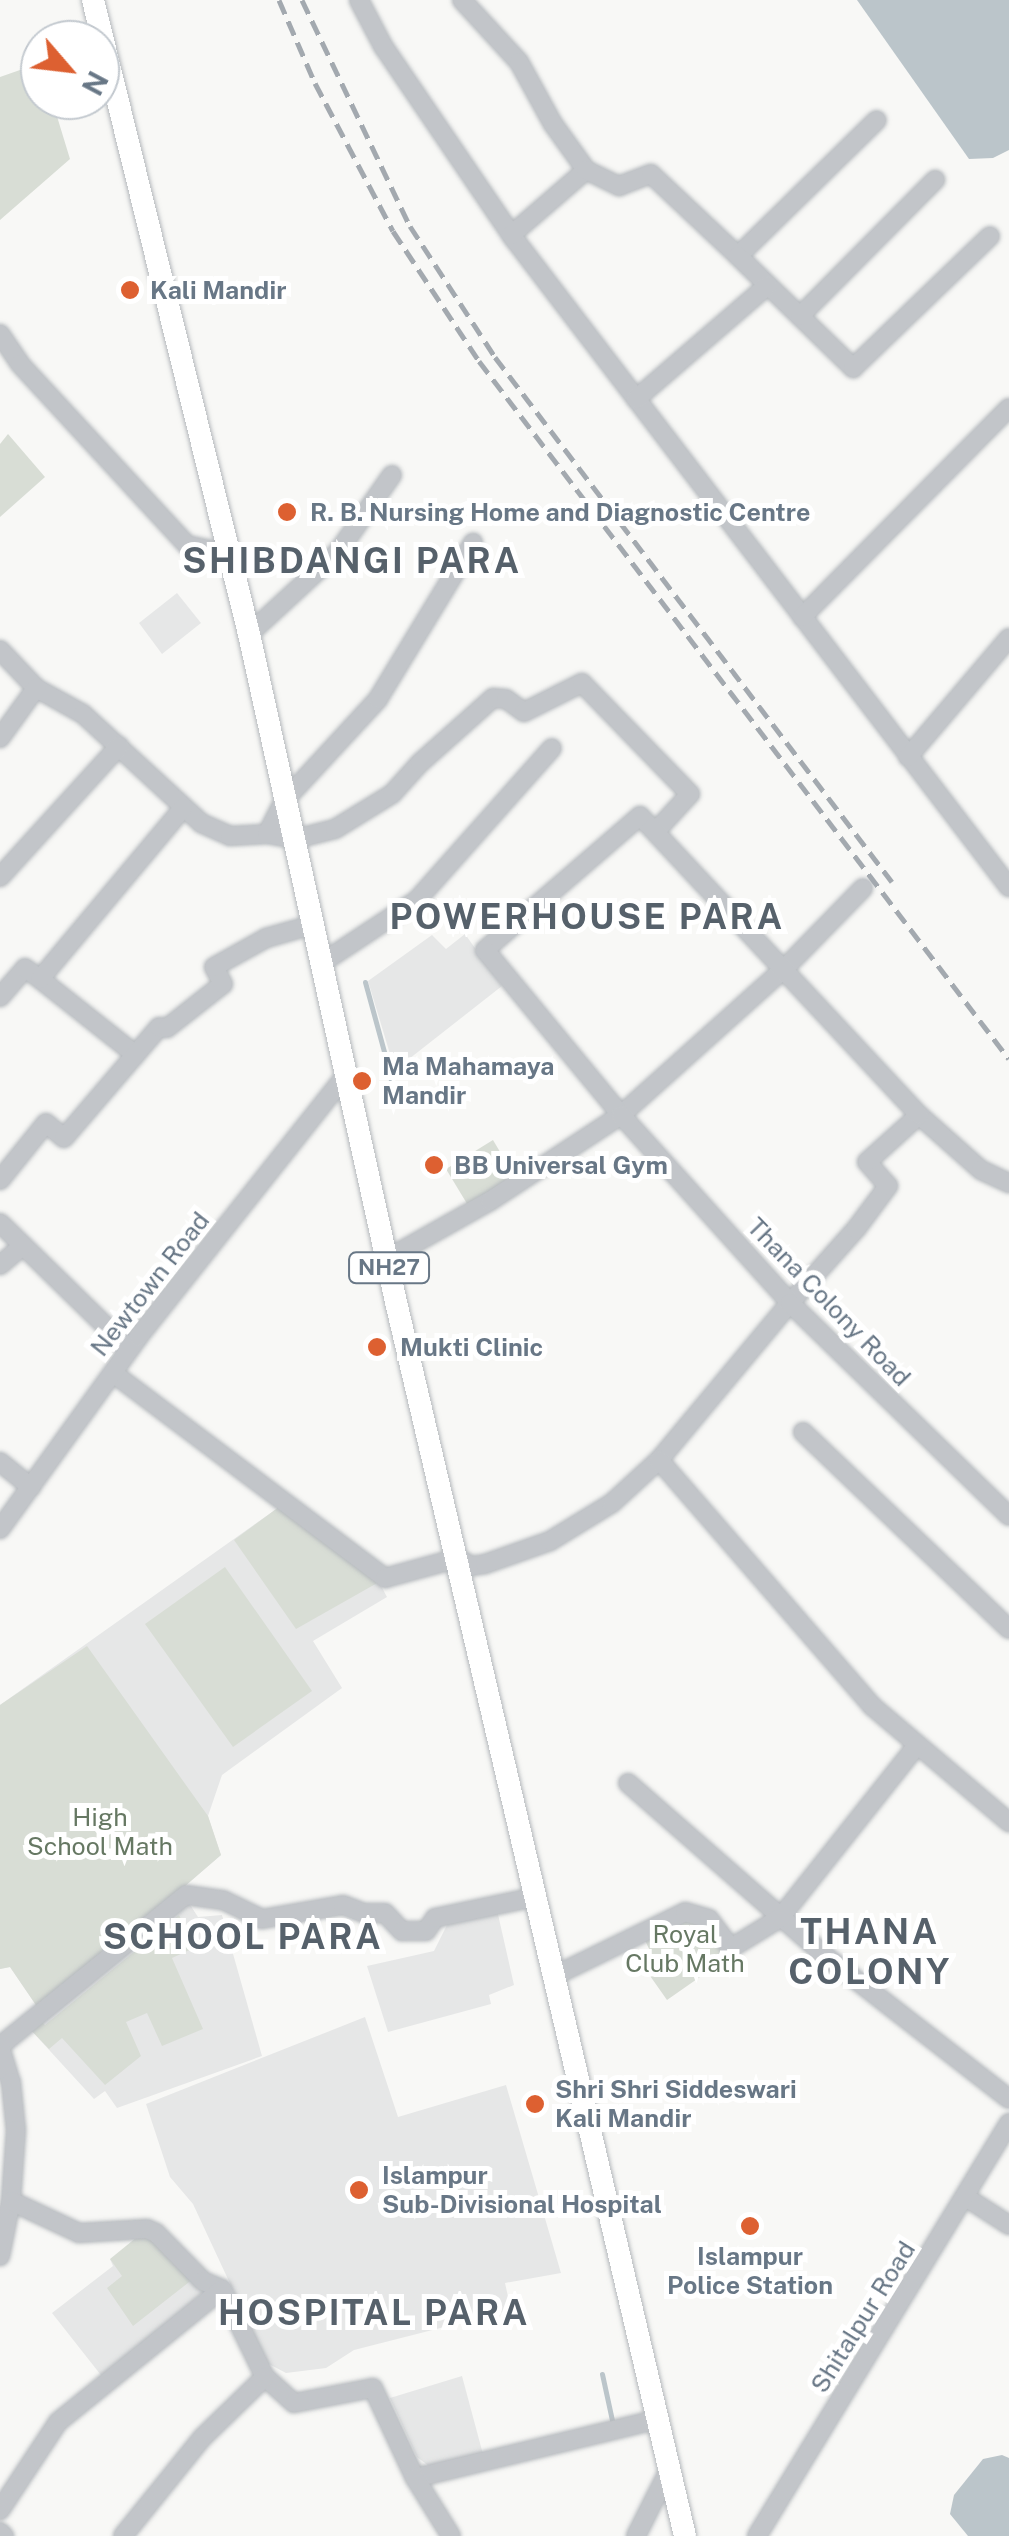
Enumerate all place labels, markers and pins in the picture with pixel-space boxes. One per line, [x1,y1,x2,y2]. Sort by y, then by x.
place label: Kali Mandir [150,275,286,305]
marker: Kali Mandir [119,279,141,301]
place label: R. B. Nursing Home and Diagnostic Centre [310,497,811,527]
marker: R. B. Nursing Home and Diagnostic Centre [274,499,300,525]
place label: Ma Mahamaya Mandir [382,1052,554,1111]
marker: Ma Mahamaya Mandir [351,1070,373,1092]
place label: BB Universal Gym [454,1150,668,1180]
marker: BB Universal Gym [423,1154,445,1176]
place label: Mukti Clinic [400,1332,543,1362]
marker: Mukti Clinic [364,1334,390,1360]
place label: Shri Shri Siddeswari Kali Mandir [555,2075,797,2134]
marker: Shri Shri Siddeswari Kali Mandir [524,2093,546,2115]
place label: Islampur Sub-Divisional Hospital [382,2161,662,2220]
marker: Islampur Sub-Divisional Hospital [346,2177,372,2203]
marker: Islampur Police Station [739,2215,761,2237]
place label: Islampur Police Station [667,2242,833,2301]

